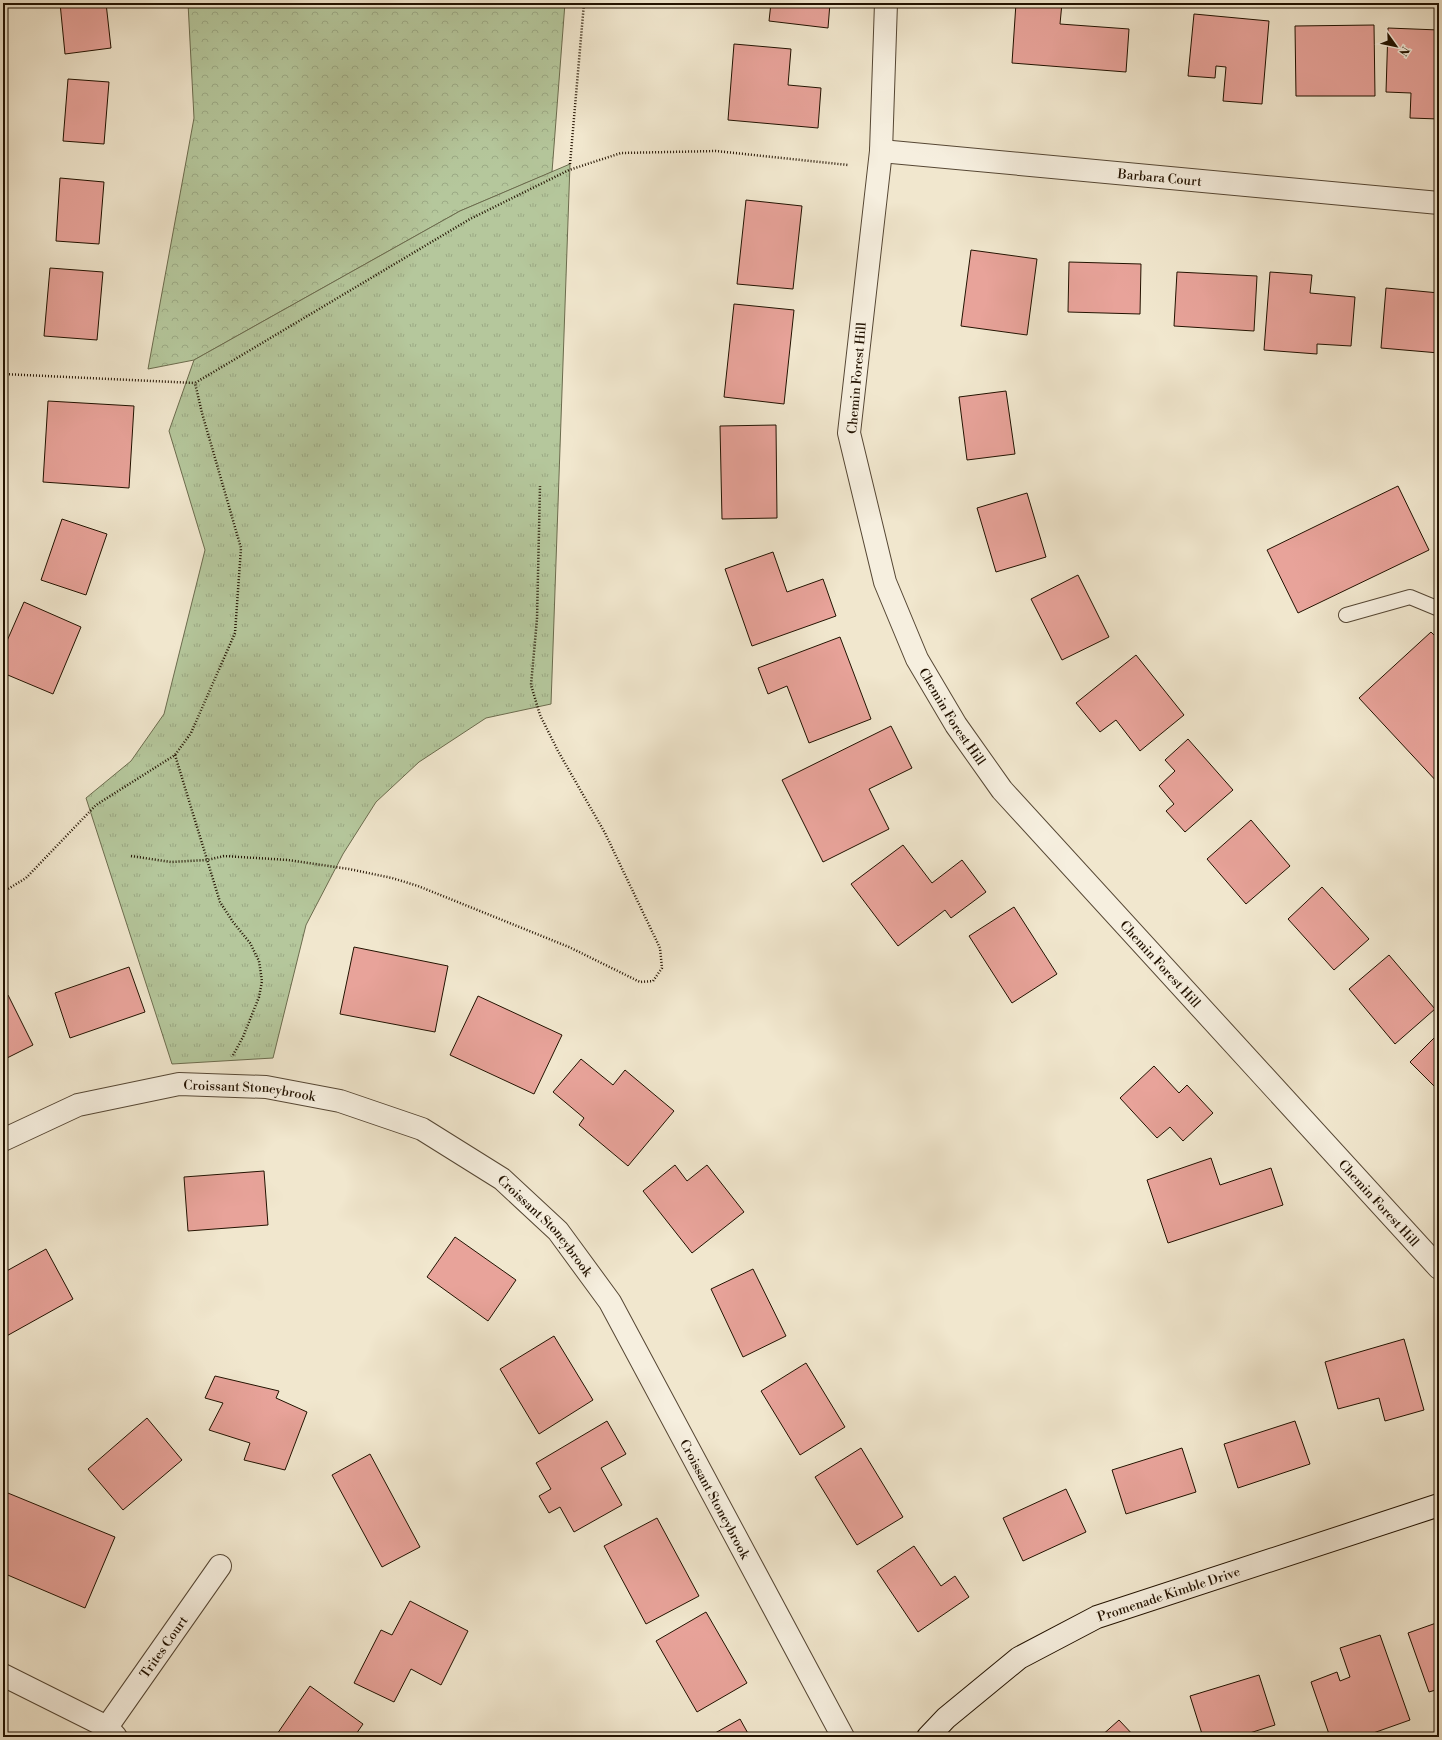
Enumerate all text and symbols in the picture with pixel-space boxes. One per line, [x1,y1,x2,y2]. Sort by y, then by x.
north arrow [1376,26,1416,66]
text: N [1395,43,1412,59]
street label: Barbara Court [1116,166,1203,190]
street label: Chemin Forest Hill [844,322,870,434]
street label: Chemin Forest Hill [915,665,989,768]
street label: Chemin Forest Hill [1116,918,1204,1011]
street label: Croissant Stoneybrook [183,1077,318,1105]
street label: Chemin Forest Hill [1335,1157,1422,1250]
street label: Croissant Stoneybrook [494,1172,596,1281]
street label: Croissant Stoneybrook [676,1437,754,1563]
street label: Promenade Kimble Drive [1095,1564,1243,1625]
street label: Trites Court [137,1613,192,1682]

